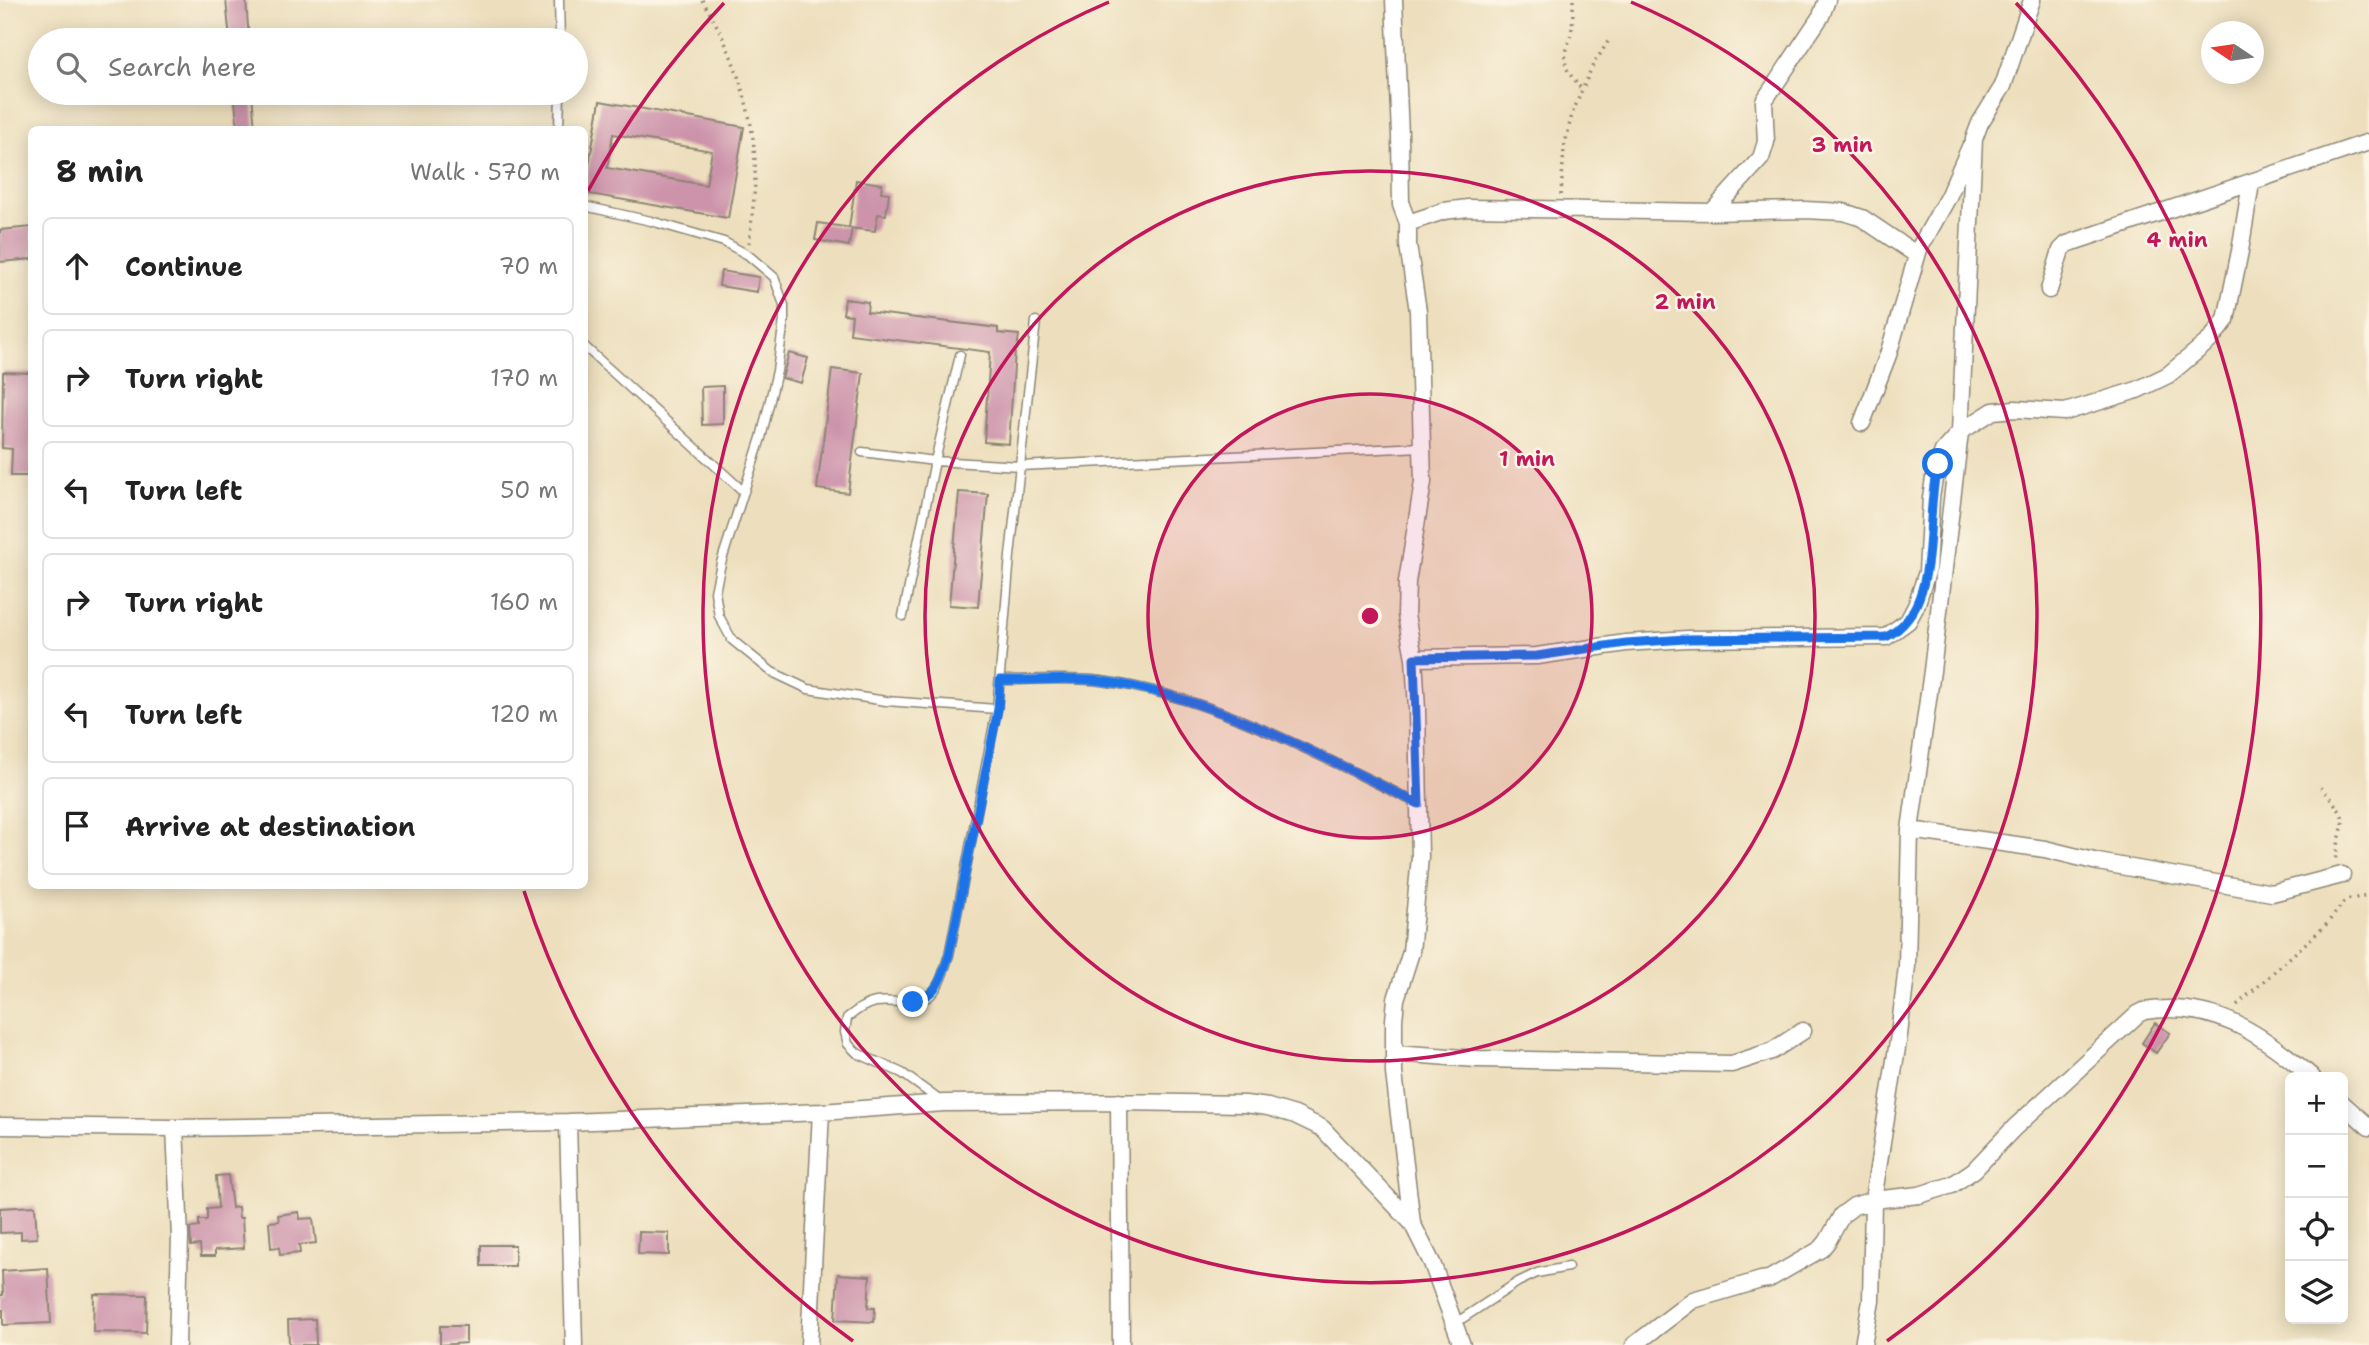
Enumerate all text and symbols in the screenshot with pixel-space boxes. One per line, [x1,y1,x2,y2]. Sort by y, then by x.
north arrow [2201,21,2264,84]
search box [28,28,588,105]
icon: search [52,48,90,86]
text: Search here [108,49,257,84]
text: 3 min [1811,131,1873,159]
text: 8 min [56,151,143,192]
text: Walk · 570 m [410,157,560,187]
text: 4 min [2146,226,2208,254]
icon: ahead [58,247,96,285]
text: Continue [125,249,243,284]
text: 70 m [499,251,558,281]
text: 2 min [1654,288,1716,316]
icon: right [58,359,96,397]
text: Turn right [125,361,263,396]
text: 170 m [490,363,558,393]
text: 1 min [1499,445,1555,473]
route start [1922,448,1953,479]
icon: left [58,471,96,509]
text: Turn left [125,473,242,508]
text: 50 m [500,475,558,505]
icon: right [58,583,96,621]
text: Turn right [125,585,263,620]
text: 160 m [490,587,558,617]
centre of rings [1358,604,1382,628]
icon: left [58,695,96,733]
text: Turn left [125,697,242,732]
text: 120 m [490,699,558,729]
icon: arrive [58,807,96,845]
text: Arrive at destination [125,809,415,844]
route end [897,986,928,1017]
map controls [2285,1072,2348,1324]
button: + [2285,1072,2348,1135]
button: − [2285,1135,2348,1198]
button: locate [2285,1198,2348,1261]
button: layers [2285,1261,2348,1324]

